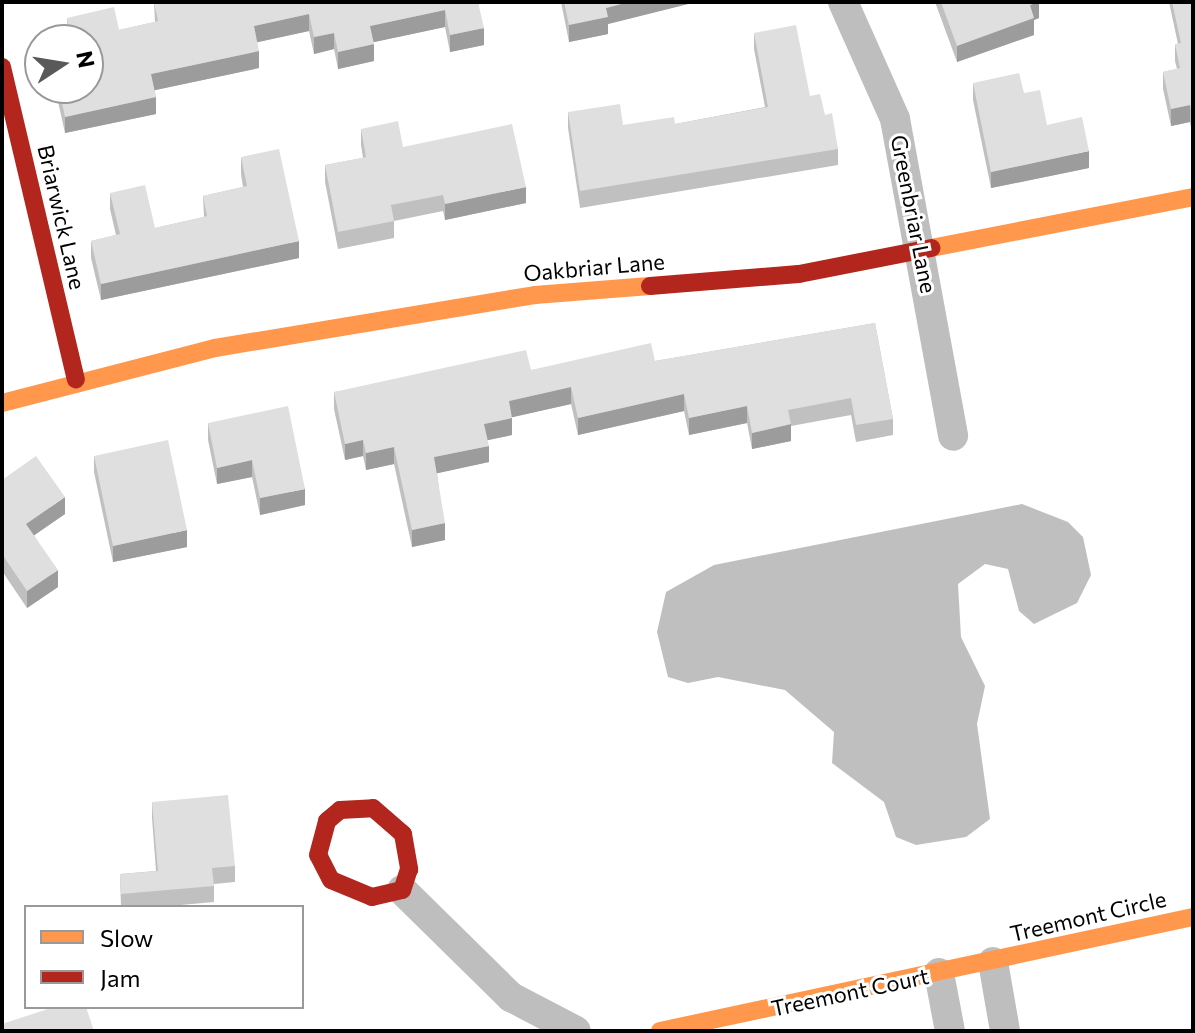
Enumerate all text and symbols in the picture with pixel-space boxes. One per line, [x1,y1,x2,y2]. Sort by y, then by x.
north arrow [24,24,104,104]
text: N [71,48,101,70]
street label: Greenbriar Lane [886,133,942,295]
street label: Briarwick Lane [33,142,91,292]
street label: Oakbriar Lane [522,248,666,286]
street label: Treemont Circle [1007,885,1169,947]
legend [24,905,304,1009]
text: Slow [100,923,153,952]
street label: Treemont Court [769,962,931,1022]
text: Jam [100,963,140,992]

